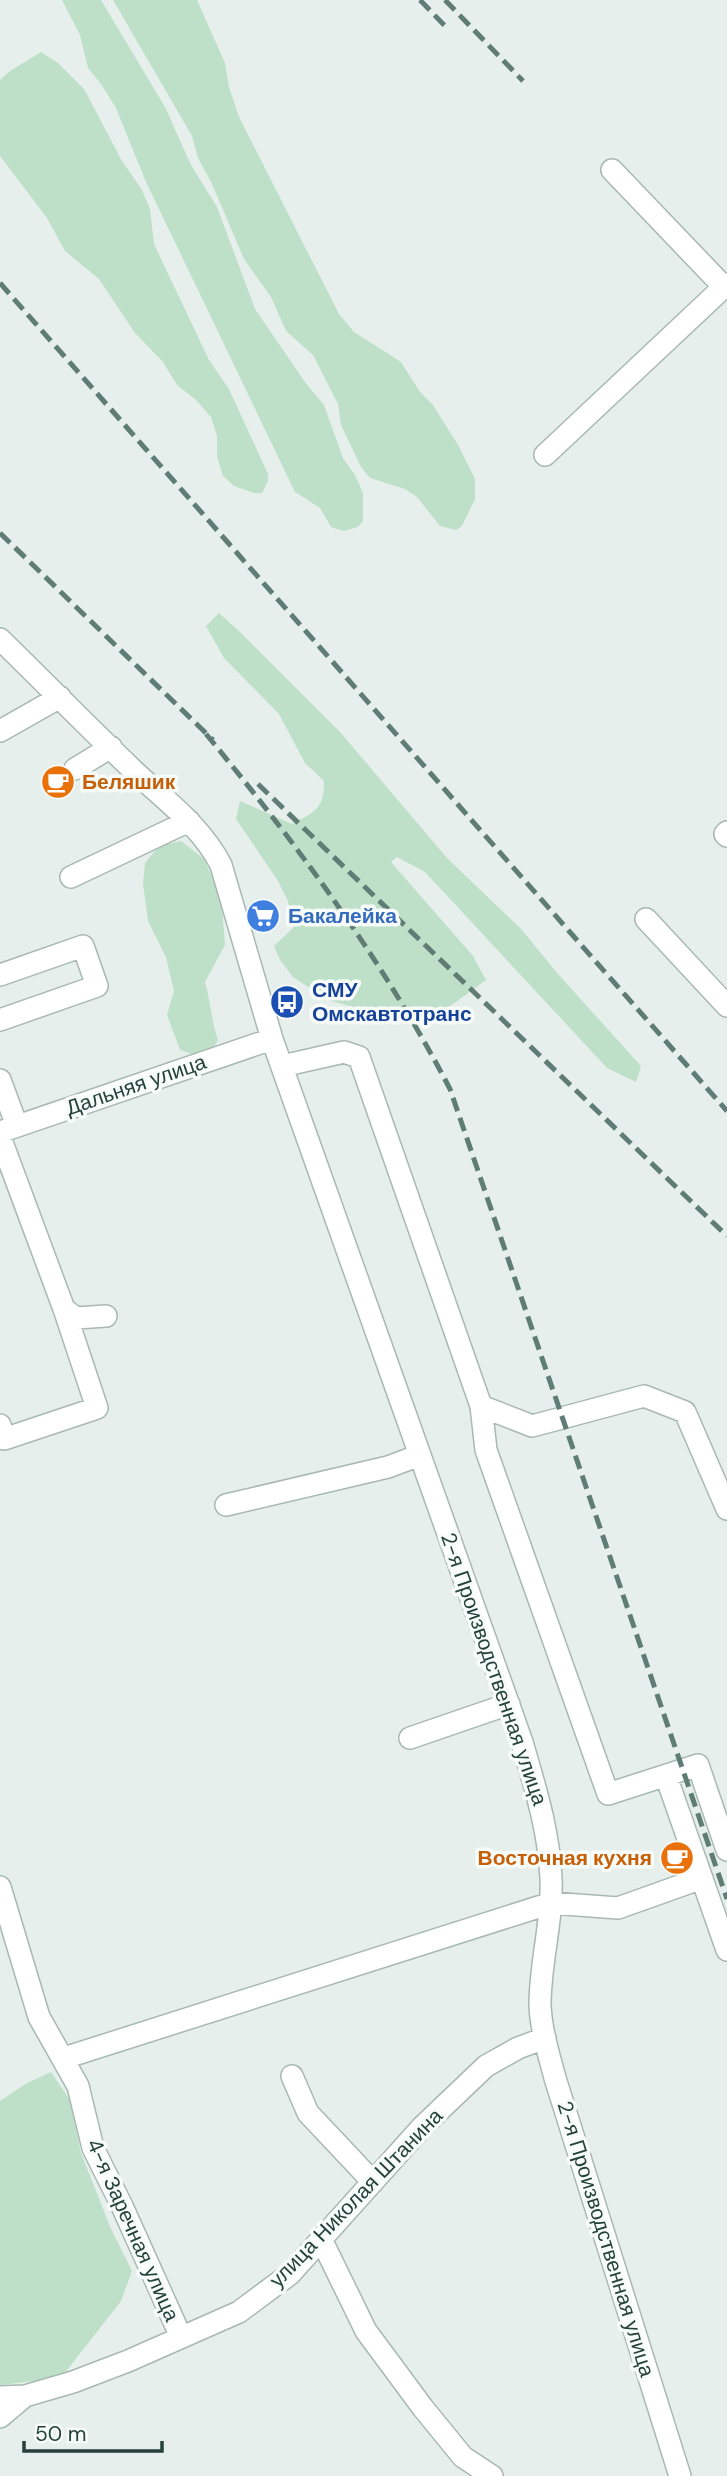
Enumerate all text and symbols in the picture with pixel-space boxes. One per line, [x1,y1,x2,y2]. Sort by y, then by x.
cafe icon: Беляшик [39,763,77,801]
place label: Беляшик [82,768,176,796]
supermarket icon: Бакалейка [244,897,282,935]
place label: Бакалейка [288,902,397,930]
place label: СМУ Омскавтотранс [312,976,472,1028]
bus stop icon: СМУ Омскавтотранс [268,983,306,1021]
street label: Дальняя улица [62,1048,210,1122]
street label: 2-я Производственная улица [434,1529,554,1809]
cafe icon: Восточная кухня [658,1839,696,1877]
place label: Восточная кухня [477,1844,652,1872]
street label: 2-я Производственная улица [551,2098,661,2381]
street label: улица Николая Штанина [263,2102,449,2294]
street label: 4-я Заречная улица [80,2134,186,2326]
scale bar [24,2410,163,2454]
text: 50 m [35,2420,86,2448]

